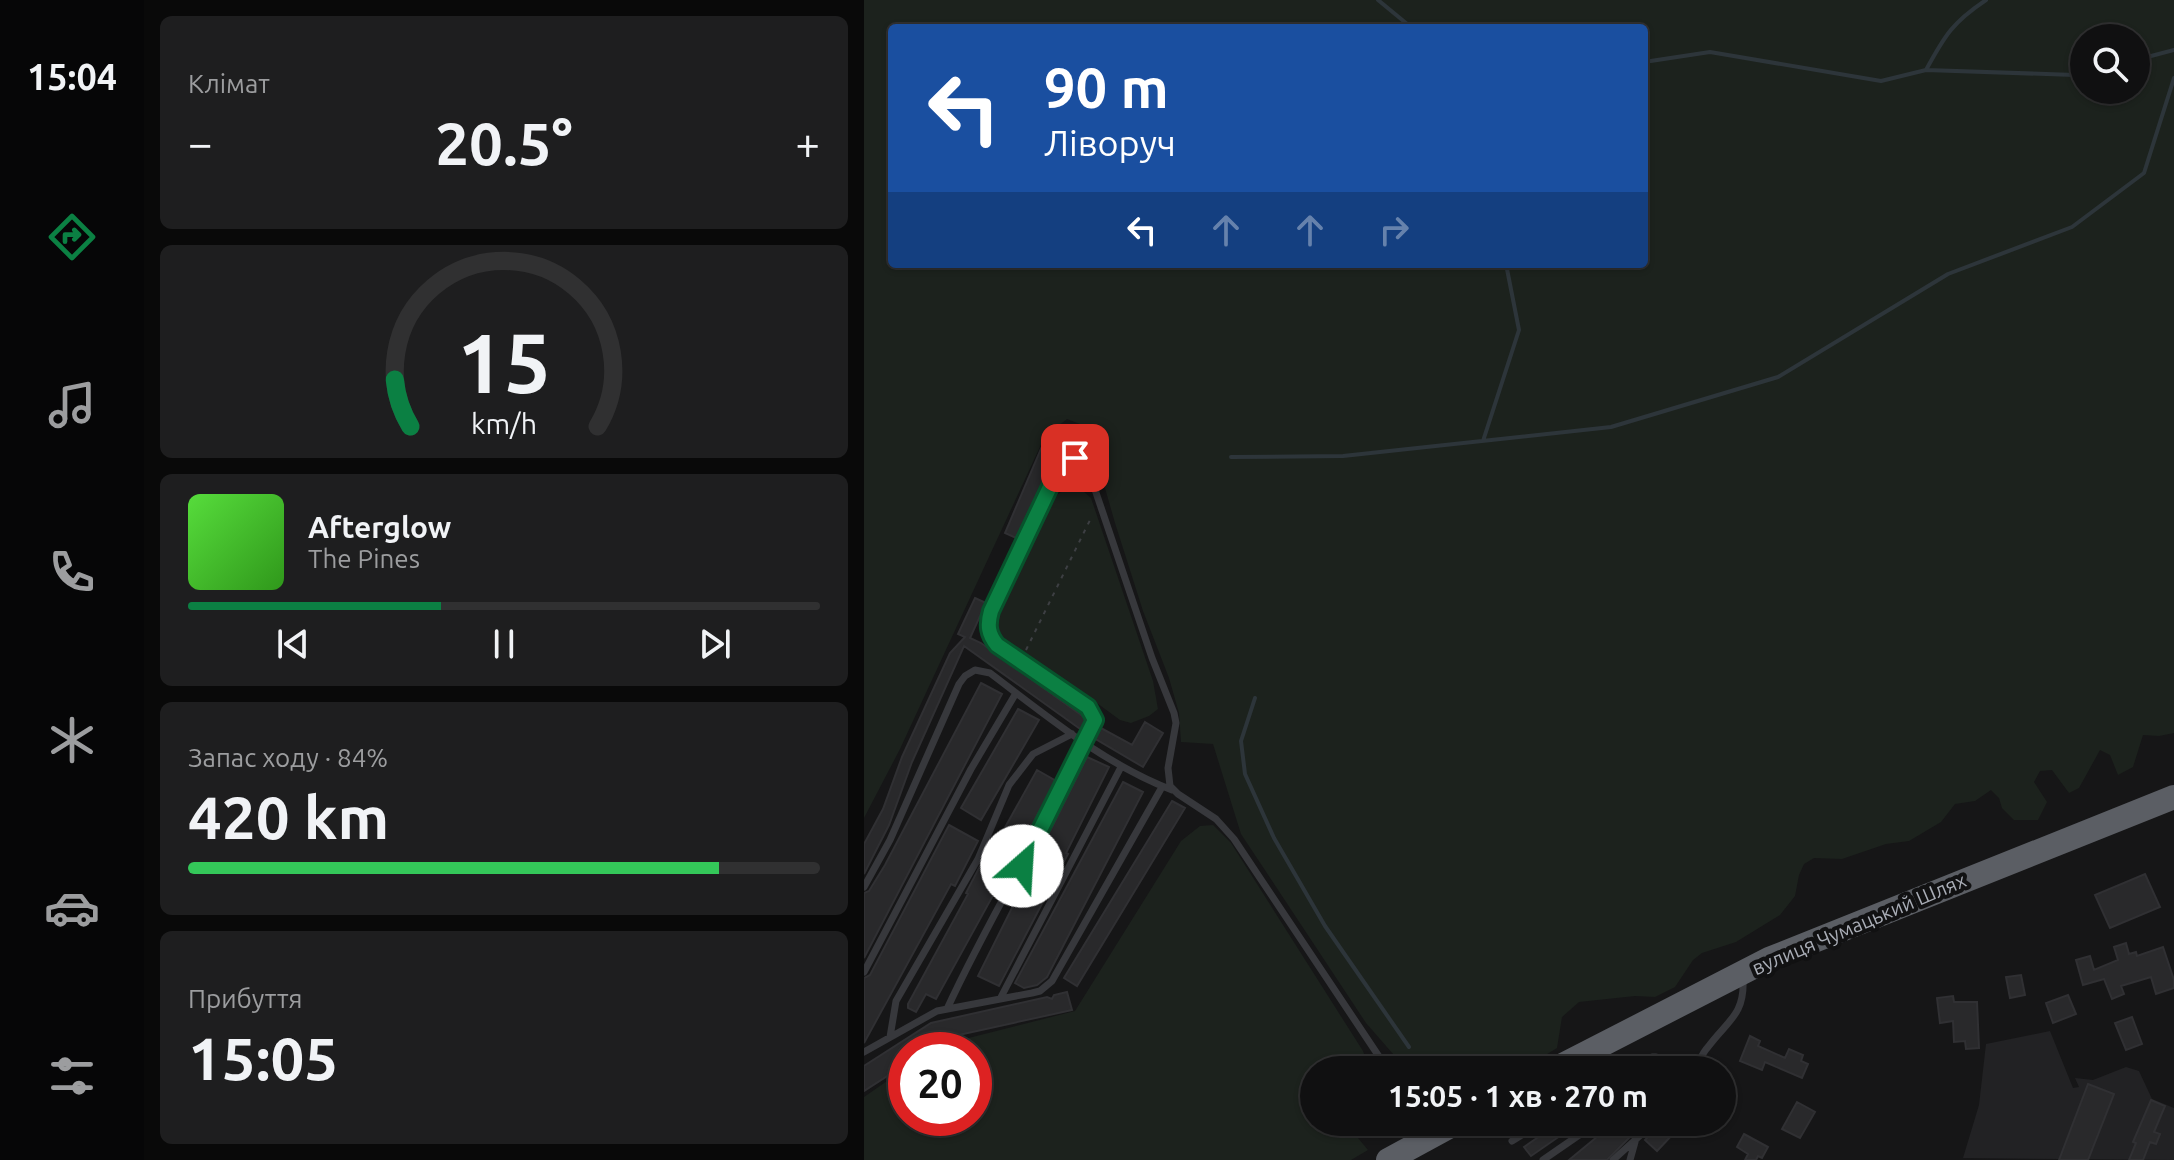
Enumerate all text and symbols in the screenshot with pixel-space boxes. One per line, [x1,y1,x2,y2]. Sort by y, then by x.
map controls [2070,24,2150,104]
button: search [2070,24,2150,104]
text: 15:04 [27,56,117,97]
icon: left [912,56,1016,160]
text: 90 m [1044,56,1169,119]
text: Клімат [188,69,270,98]
text: 20.5° [435,109,573,176]
text: − [188,118,213,167]
text: + [795,118,820,167]
text: Ліворуч [1044,122,1176,163]
icon: left [1120,208,1164,252]
icon: ahead [1204,208,1248,252]
icon: ahead [1288,208,1332,252]
icon: right [1372,208,1416,252]
icon: directions [44,209,100,265]
text: 15 [457,315,551,409]
icon: music [44,377,100,433]
text: km/h [471,407,537,439]
pin [1041,424,1109,492]
icon: arrive [1053,436,1097,480]
text: Afterglow [308,510,451,544]
icon: phone [44,544,100,600]
text: The Pines [308,544,420,573]
icon: previous [271,622,315,666]
icon: pause [482,622,526,666]
icon: next [693,622,737,666]
icon: climate [44,712,100,768]
text: Запас ходу · 84% [188,743,388,772]
text: 420 km [188,783,389,850]
position arrow [980,824,1064,908]
street label: вулиця Чумацький Шлях [1748,868,1969,979]
icon: car [44,880,100,936]
text: Прибуття [188,984,302,1013]
text: 15:05 [188,1024,338,1091]
speed limit sign: 20 [888,1032,992,1136]
icon: filters [44,1048,100,1104]
text: 15:05 · 1 хв · 270 m [1388,1079,1648,1113]

